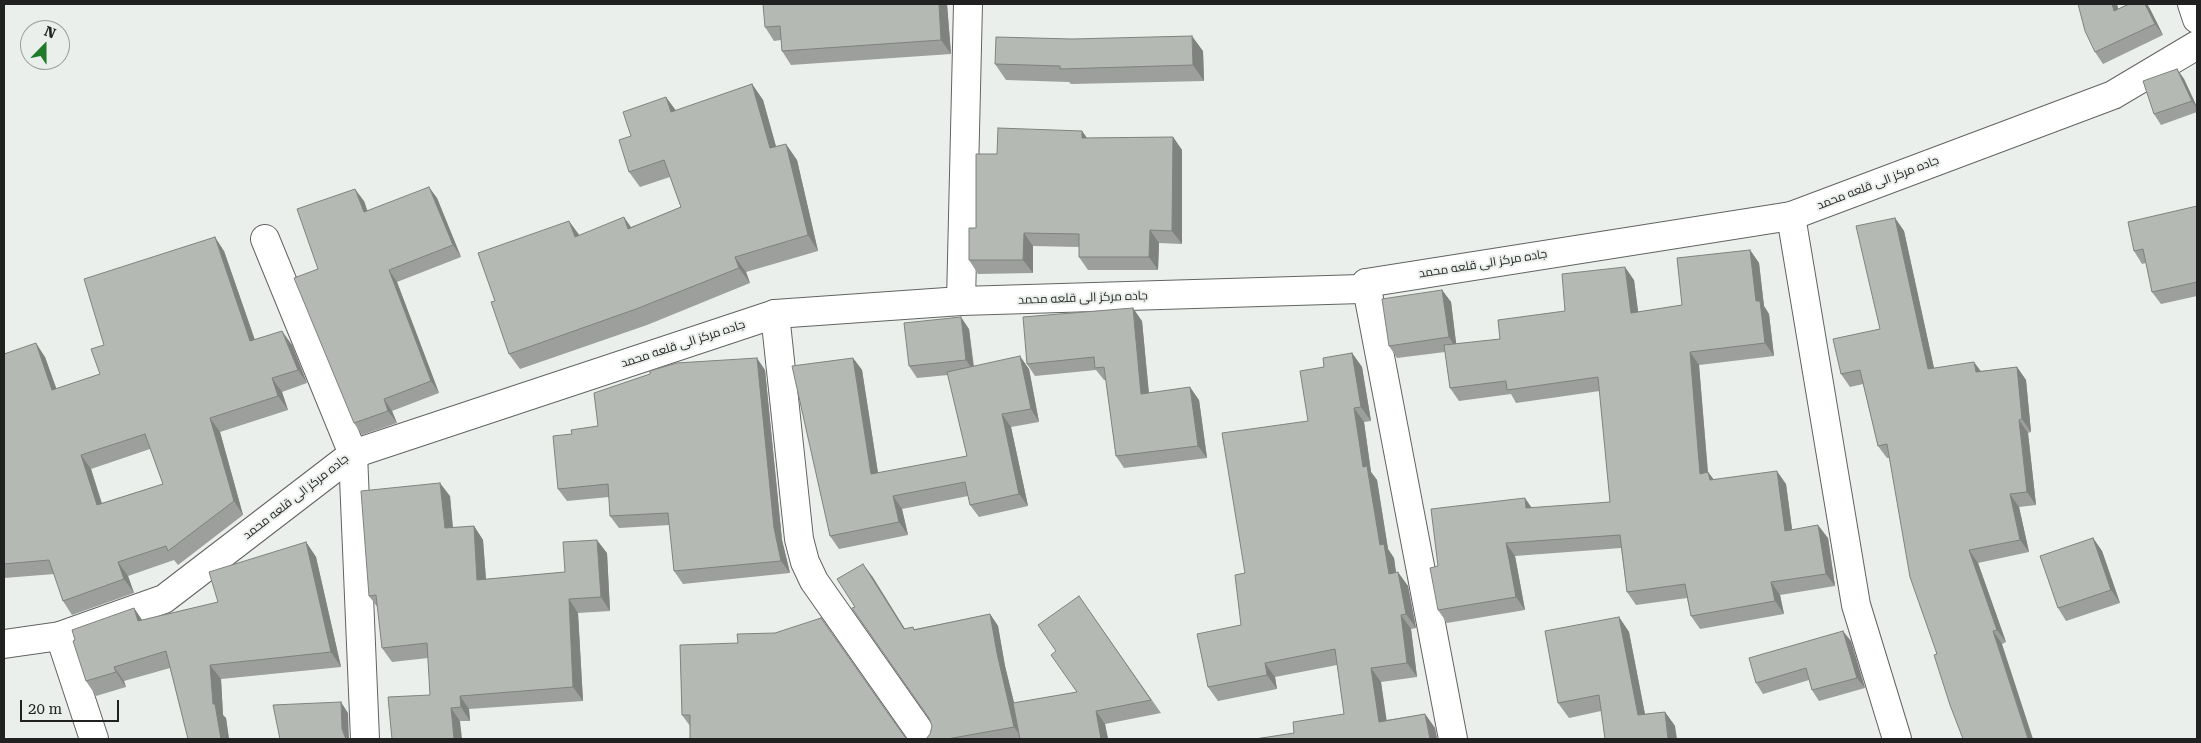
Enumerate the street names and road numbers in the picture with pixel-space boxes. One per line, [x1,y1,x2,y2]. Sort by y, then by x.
street label: جاده مرکز الی قلعه محمد [1815,153,1941,213]
street label: جاده مرکز الی قلعه محمد [1418,247,1548,281]
street label: جاده مرکز الی قلعه محمد [1018,289,1148,307]
street label: جاده مرکز الی قلعه محمد [619,317,747,371]
street label: جاده مرکز الی قلعه محمد [240,451,352,543]

